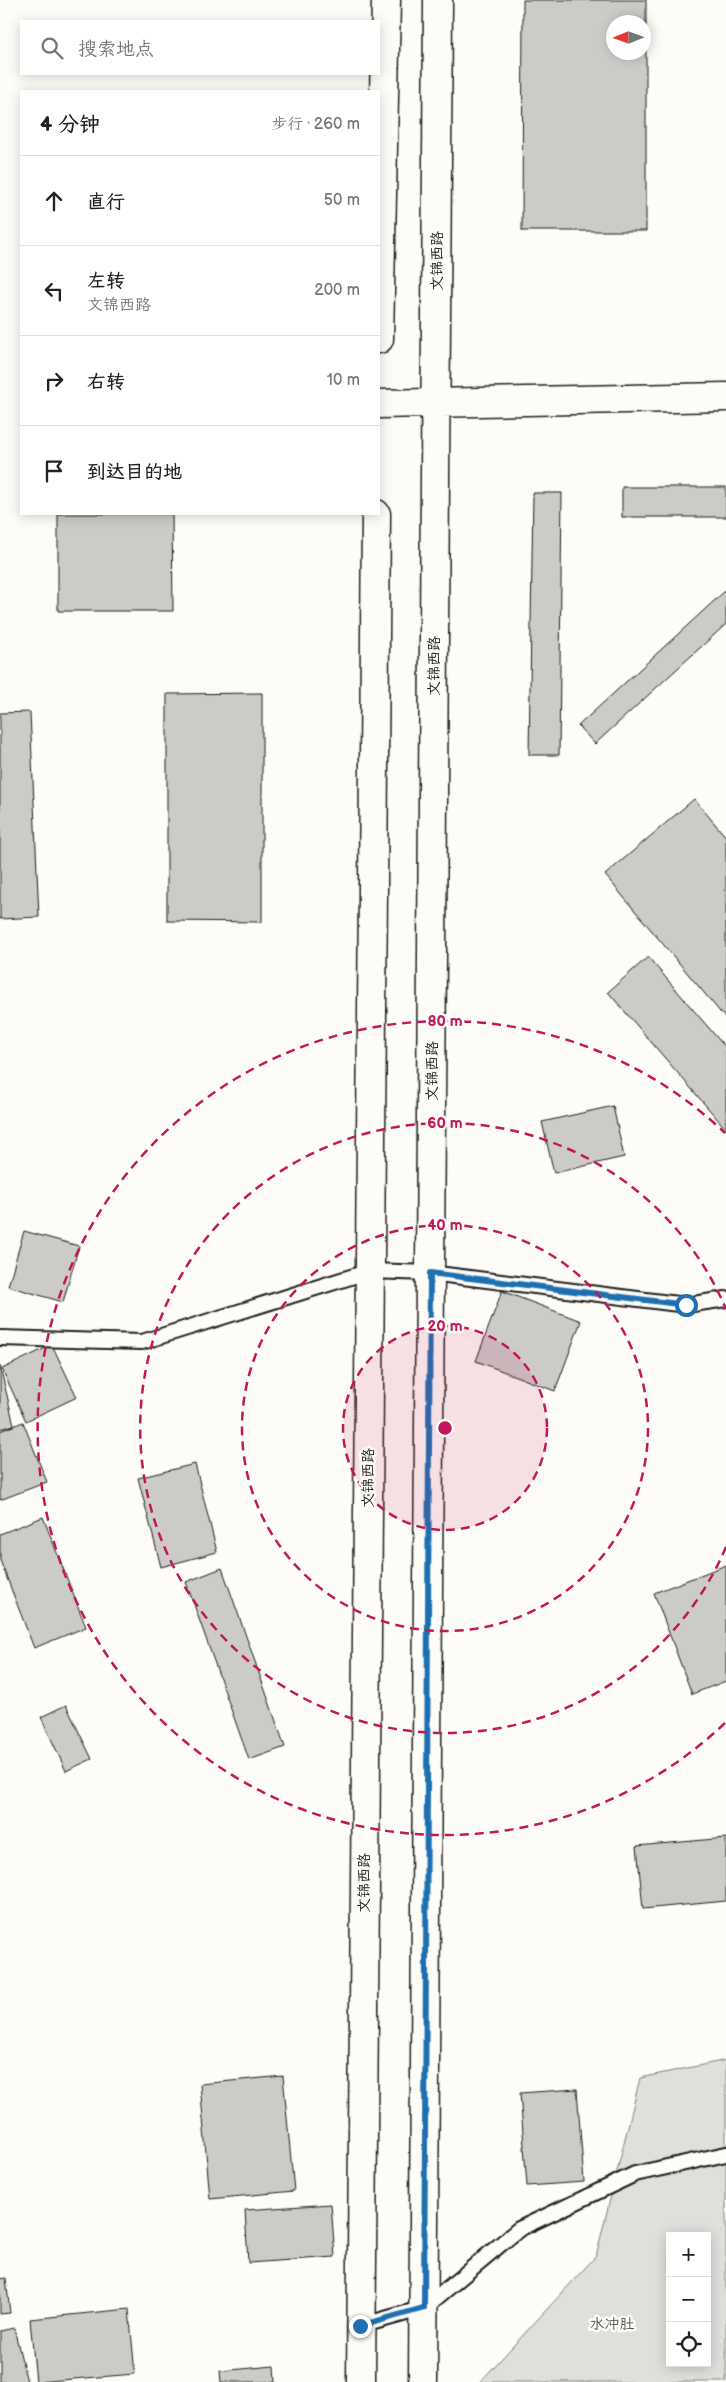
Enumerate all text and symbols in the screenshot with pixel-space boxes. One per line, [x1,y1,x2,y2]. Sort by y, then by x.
north arrow [606,15,651,60]
search box [20,20,380,75]
icon: search [38,34,66,62]
text: 搜索地点 [78,38,154,61]
text: 4 分钟 [40,112,100,137]
text: 步行 · 260 m [271,115,360,134]
icon: ahead [40,187,68,215]
text: 直行 [87,191,125,214]
text: 50 m [324,191,360,210]
street label: 文锦西路 [428,231,447,291]
text: 左转 [87,270,125,293]
icon: left [40,277,68,305]
text: 200 m [314,281,360,300]
text: 文锦西路 [87,296,151,315]
icon: right [40,367,68,395]
text: 右转 [87,371,125,394]
text: 10 m [327,371,360,390]
icon: arrive [40,457,68,485]
text: 到达目的地 [87,461,182,484]
street label: 文锦西路 [425,636,444,696]
text: 80 m [427,1012,463,1031]
street label: 文锦西路 [423,1041,442,1101]
text: 60 m [427,1114,463,1133]
text: 40 m [427,1216,463,1235]
route start [675,1294,698,1317]
text: 20 m [428,1317,463,1336]
centre of rings [436,1419,454,1437]
street label: 文锦西路 [359,1448,378,1508]
street label: 文锦西路 [355,1853,374,1913]
map controls [666,2232,711,2367]
button: + [666,2232,711,2277]
button: − [666,2277,711,2322]
route end [349,2315,372,2338]
park label: 水冲肚 [589,2315,635,2334]
button: locate [666,2322,711,2367]

